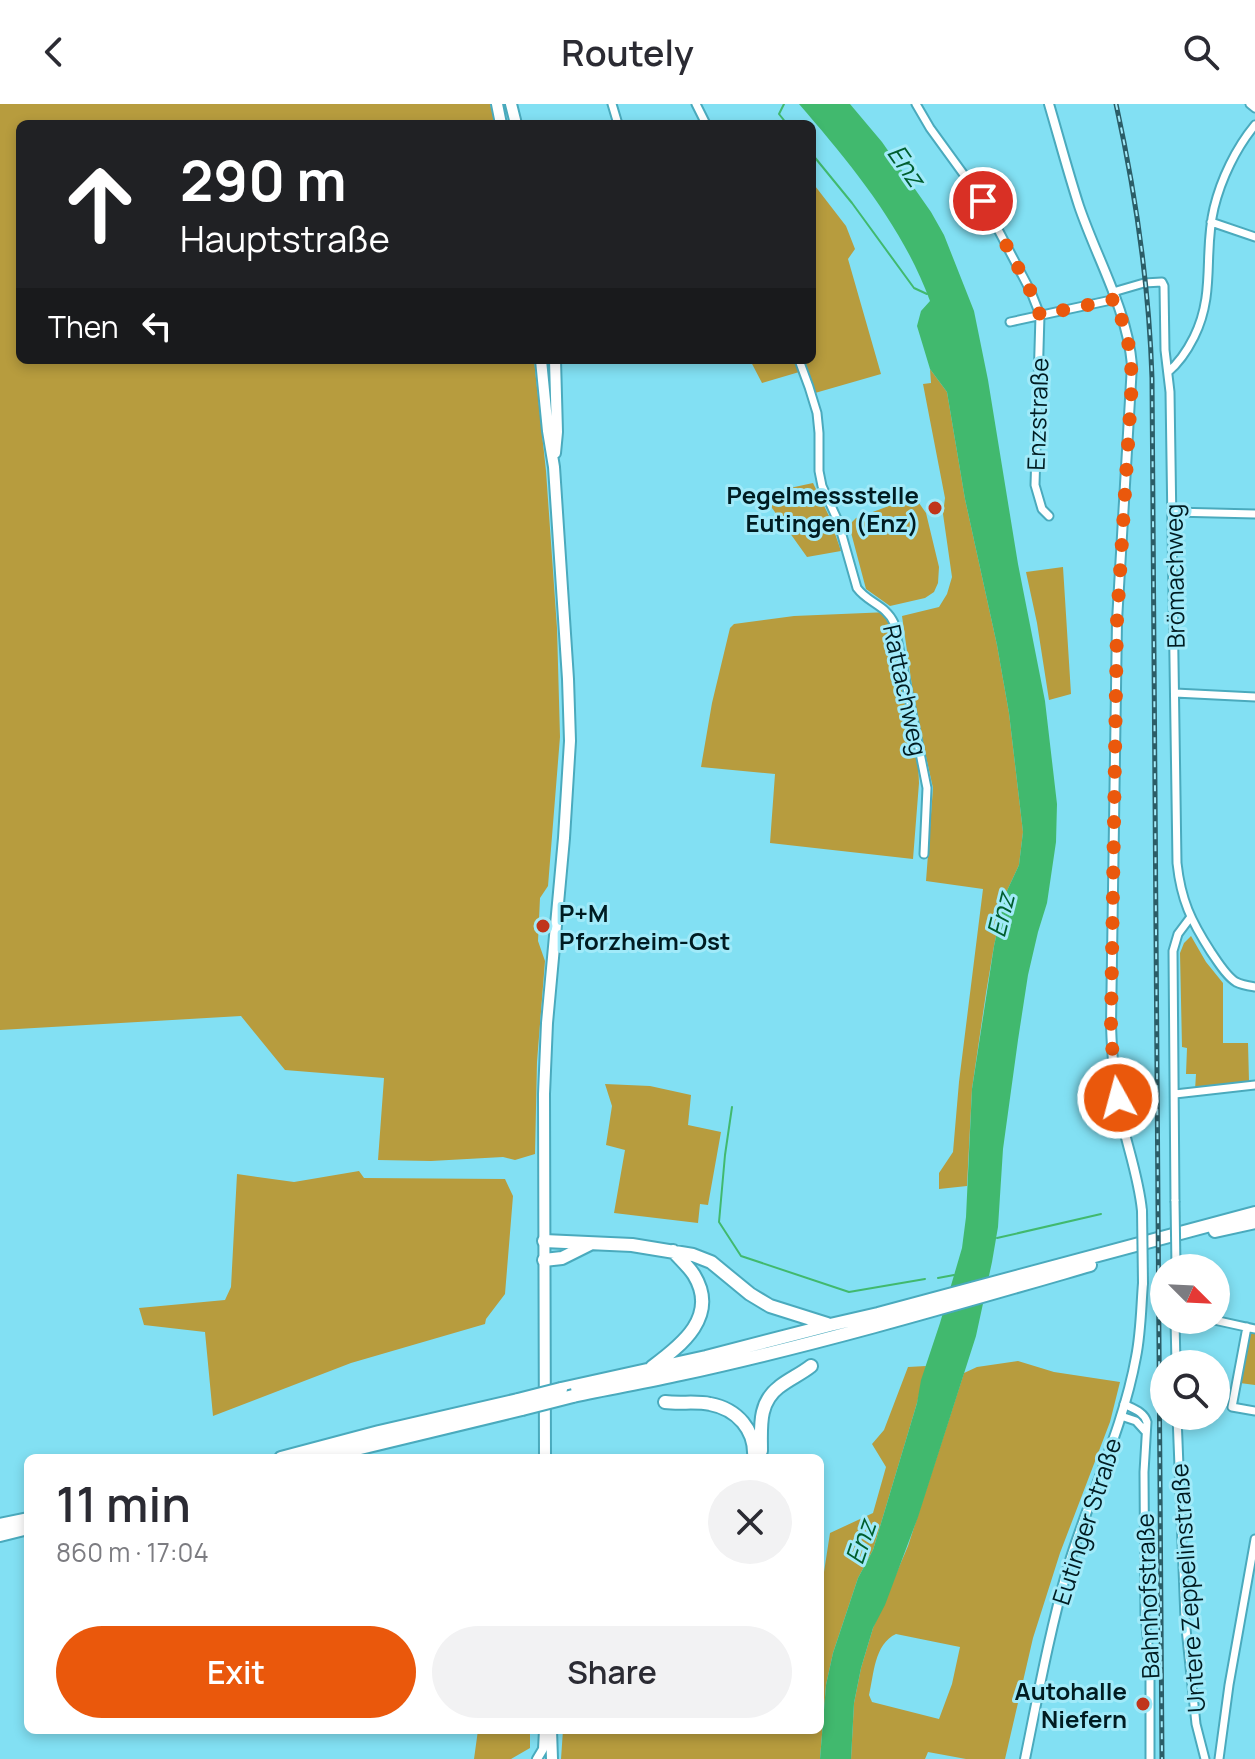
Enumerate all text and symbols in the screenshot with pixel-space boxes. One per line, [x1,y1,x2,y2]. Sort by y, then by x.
text: Routely [561,28,694,77]
icon: back [32,30,76,74]
icon: search [1179,30,1223,74]
water label: Enz [880,137,936,196]
text: 290 m [180,141,347,218]
icon: ahead [48,152,152,256]
pin [949,167,1017,235]
icon: arrive [961,179,1005,223]
text: Hauptstraße [180,214,390,263]
icon: left [135,304,179,348]
text: Then [48,306,119,347]
street label: Enzstraße [1019,357,1055,471]
place label: Pegelmessstelle Eutingen (Enz) [727,478,919,539]
marker: Pegelmessstelle Eutingen (Enz) [926,499,944,517]
street label: Brömachweg [1156,503,1192,649]
street label: Rattachweg [876,621,936,759]
water label: Enz [977,886,1024,941]
place label: P+M Pforzheim-Ost [559,896,730,957]
marker: P+M Pforzheim-Ost [534,917,552,935]
position arrow [1076,1056,1160,1140]
north arrow [1150,1254,1230,1334]
map controls [1150,1254,1230,1430]
button: search [1150,1350,1230,1430]
street label: Eutinger Straße [1044,1433,1128,1609]
street label: Untere Zeppelinstraße [1162,1462,1212,1714]
text: 11 min [56,1471,191,1536]
button: close [708,1480,792,1564]
water label: Enz [836,1512,885,1569]
street label: Bahnhofstraße [1128,1513,1166,1679]
text: 860 m · 17:04 [56,1534,209,1570]
button: Exit [56,1626,416,1718]
button: Share [432,1626,792,1718]
place label: Autohalle Niefern [1015,1674,1127,1735]
marker: Autohalle Niefern [1134,1695,1152,1713]

